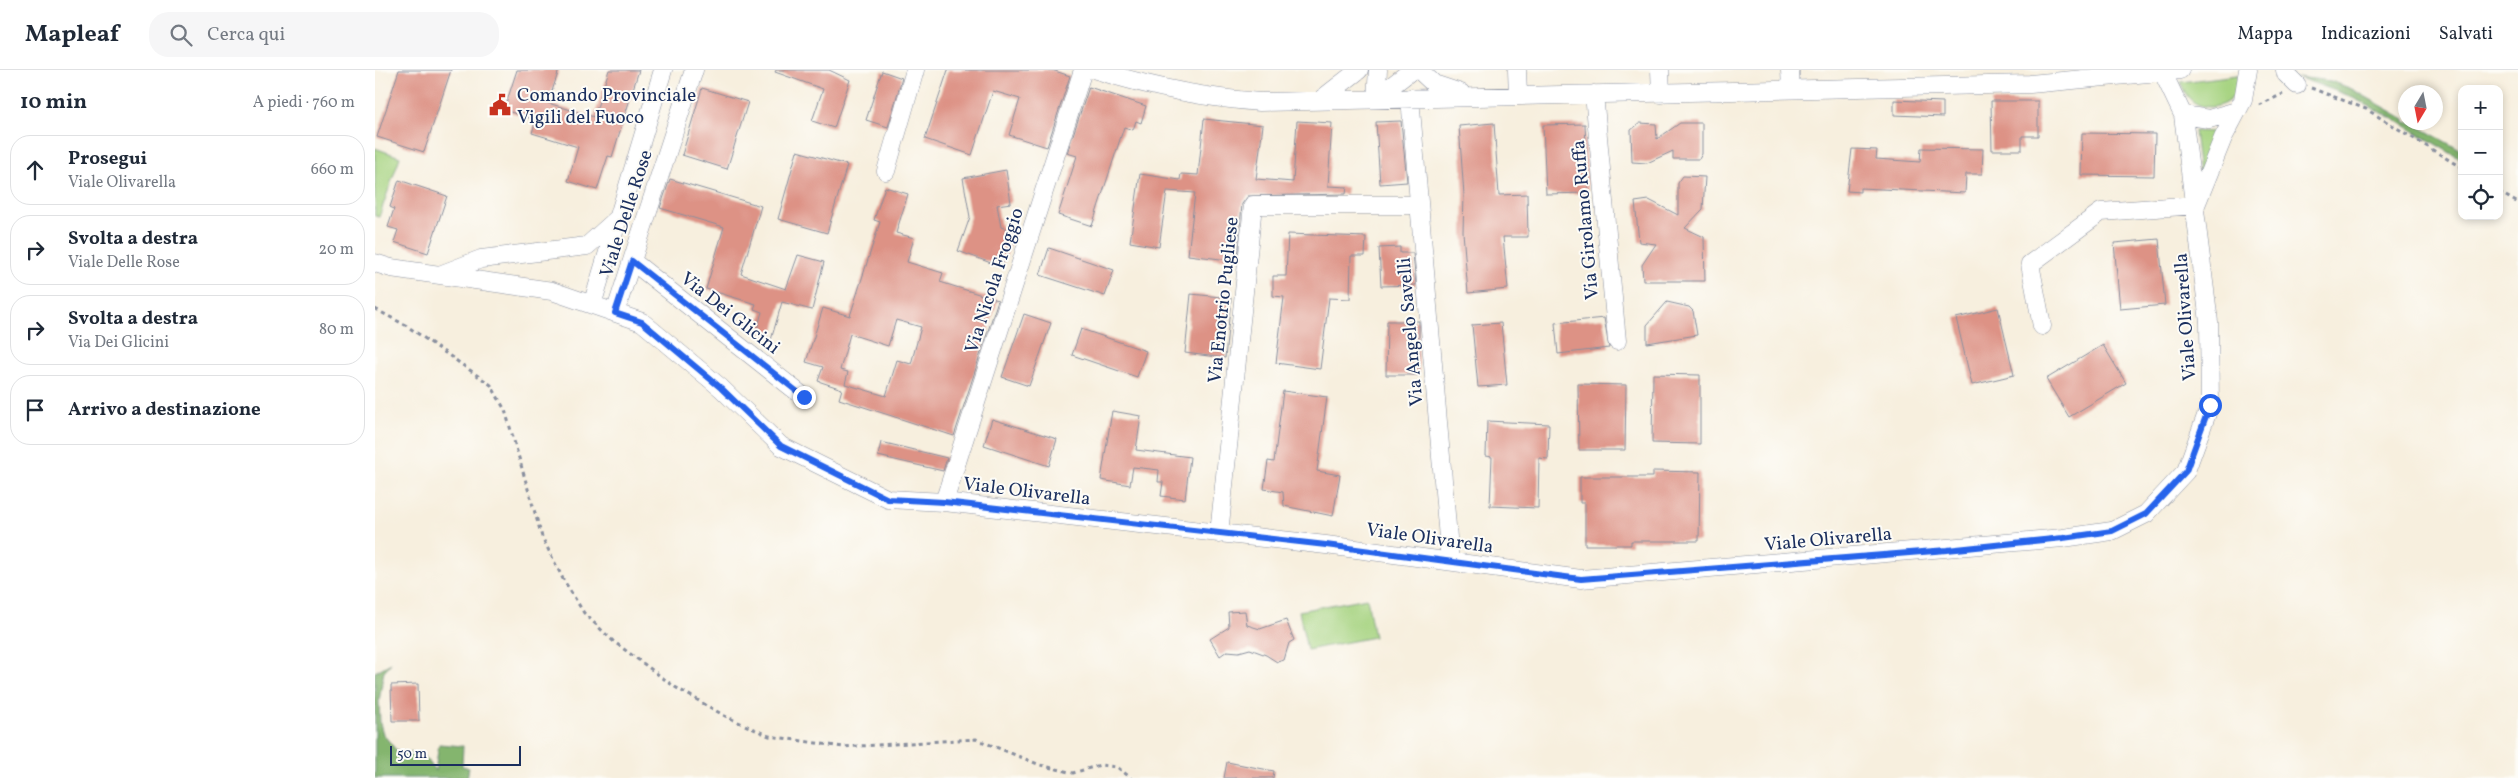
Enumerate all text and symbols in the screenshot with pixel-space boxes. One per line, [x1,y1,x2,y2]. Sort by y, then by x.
search box [149,12,499,57]
text: Mapleaf [25,18,119,52]
icon: search [167,21,195,49]
text: Cerca qui [207,22,285,48]
text: Mappa [2238,22,2293,47]
text: Indicazioni [2321,22,2411,47]
text: Salvati [2439,22,2493,47]
place label: Comando Provinciale Vigili del Fuoco [517,83,696,131]
north arrow [2398,85,2443,130]
map controls [2458,85,2503,220]
button: + [2458,85,2503,130]
text: 10 min [20,88,87,117]
text: A piedi · 760 m [253,92,355,114]
public building icon: Comando Provinciale Vigili del Fuoco [487,92,513,118]
button: − [2458,130,2503,175]
street label: Via Girolamo Ruffa [1566,139,1606,301]
text: Prosegui [68,146,147,172]
street label: Viale Delle Rose [594,147,660,281]
icon: ahead [21,156,49,184]
text: 660 m [311,159,354,181]
text: Viale Olivarella [68,172,176,194]
button: locate [2458,175,2503,220]
street label: Via Nicola Froggio [959,204,1031,357]
street label: Via Enotrio Pugliese [1202,216,1246,385]
text: Svolta a destra [68,226,198,252]
icon: right [21,236,49,264]
text: 20 m [319,239,354,261]
text: Viale Delle Rose [68,252,180,274]
street label: Viale Olivarella [2169,252,2203,382]
street label: Via Angelo Savelli [1392,256,1430,407]
street label: Via Dei Glicini [674,266,785,361]
text: Svolta a destra [68,306,198,332]
icon: right [21,316,49,344]
text: 80 m [319,319,354,341]
text: Via Dei Glicini [68,332,169,354]
route end [793,386,816,409]
route start [2199,394,2222,417]
icon: arrive [21,396,49,424]
text: Arrivo a destinazione [68,397,261,423]
street label: Viale Olivarella [961,471,1092,513]
street label: Viale Olivarella [1364,517,1495,561]
street label: Viale Olivarella [1763,521,1893,559]
scale bar [390,743,521,766]
text: 50 m [397,745,427,764]

